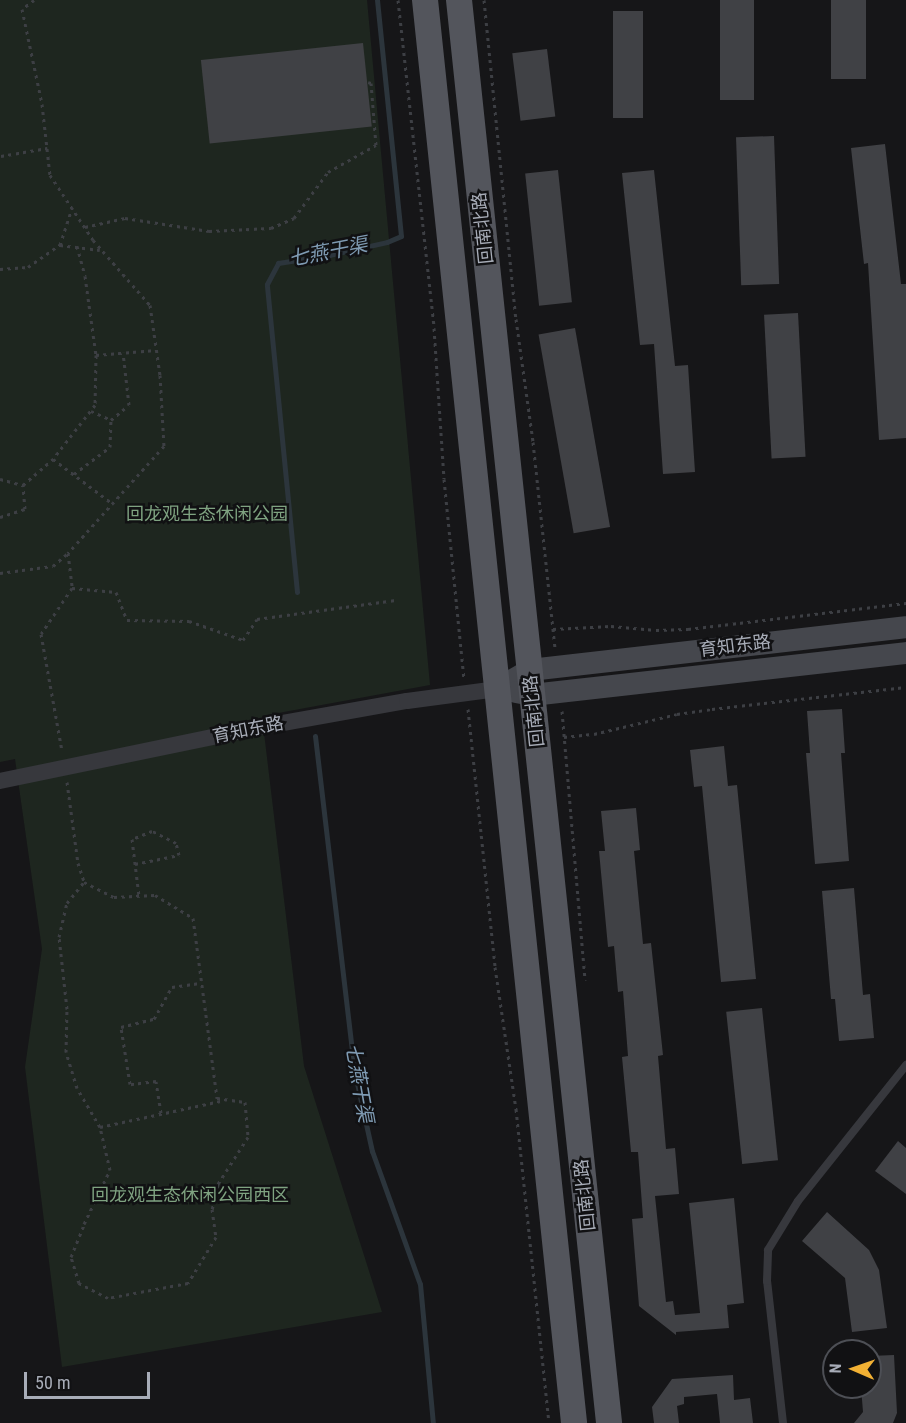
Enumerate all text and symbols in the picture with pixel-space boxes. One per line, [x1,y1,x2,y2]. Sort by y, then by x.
street label: 回南北路 [468,191,498,265]
water label: 七燕干渠 [286,233,370,271]
park label: 回龙观生态休闲公园 [126,503,288,525]
street label: 育知东路 [698,631,772,661]
street label: 回南北路 [519,674,549,748]
street label: 育知东路 [211,713,285,747]
water label: 七燕干渠 [340,1042,378,1124]
street label: 回南北路 [570,1158,600,1232]
park label: 回龙观生态休闲公园西区 [91,1184,289,1206]
north arrow [822,1339,882,1399]
scale bar [27,1360,153,1398]
text: N [826,1363,845,1374]
text: 50 m [35,1372,70,1393]

